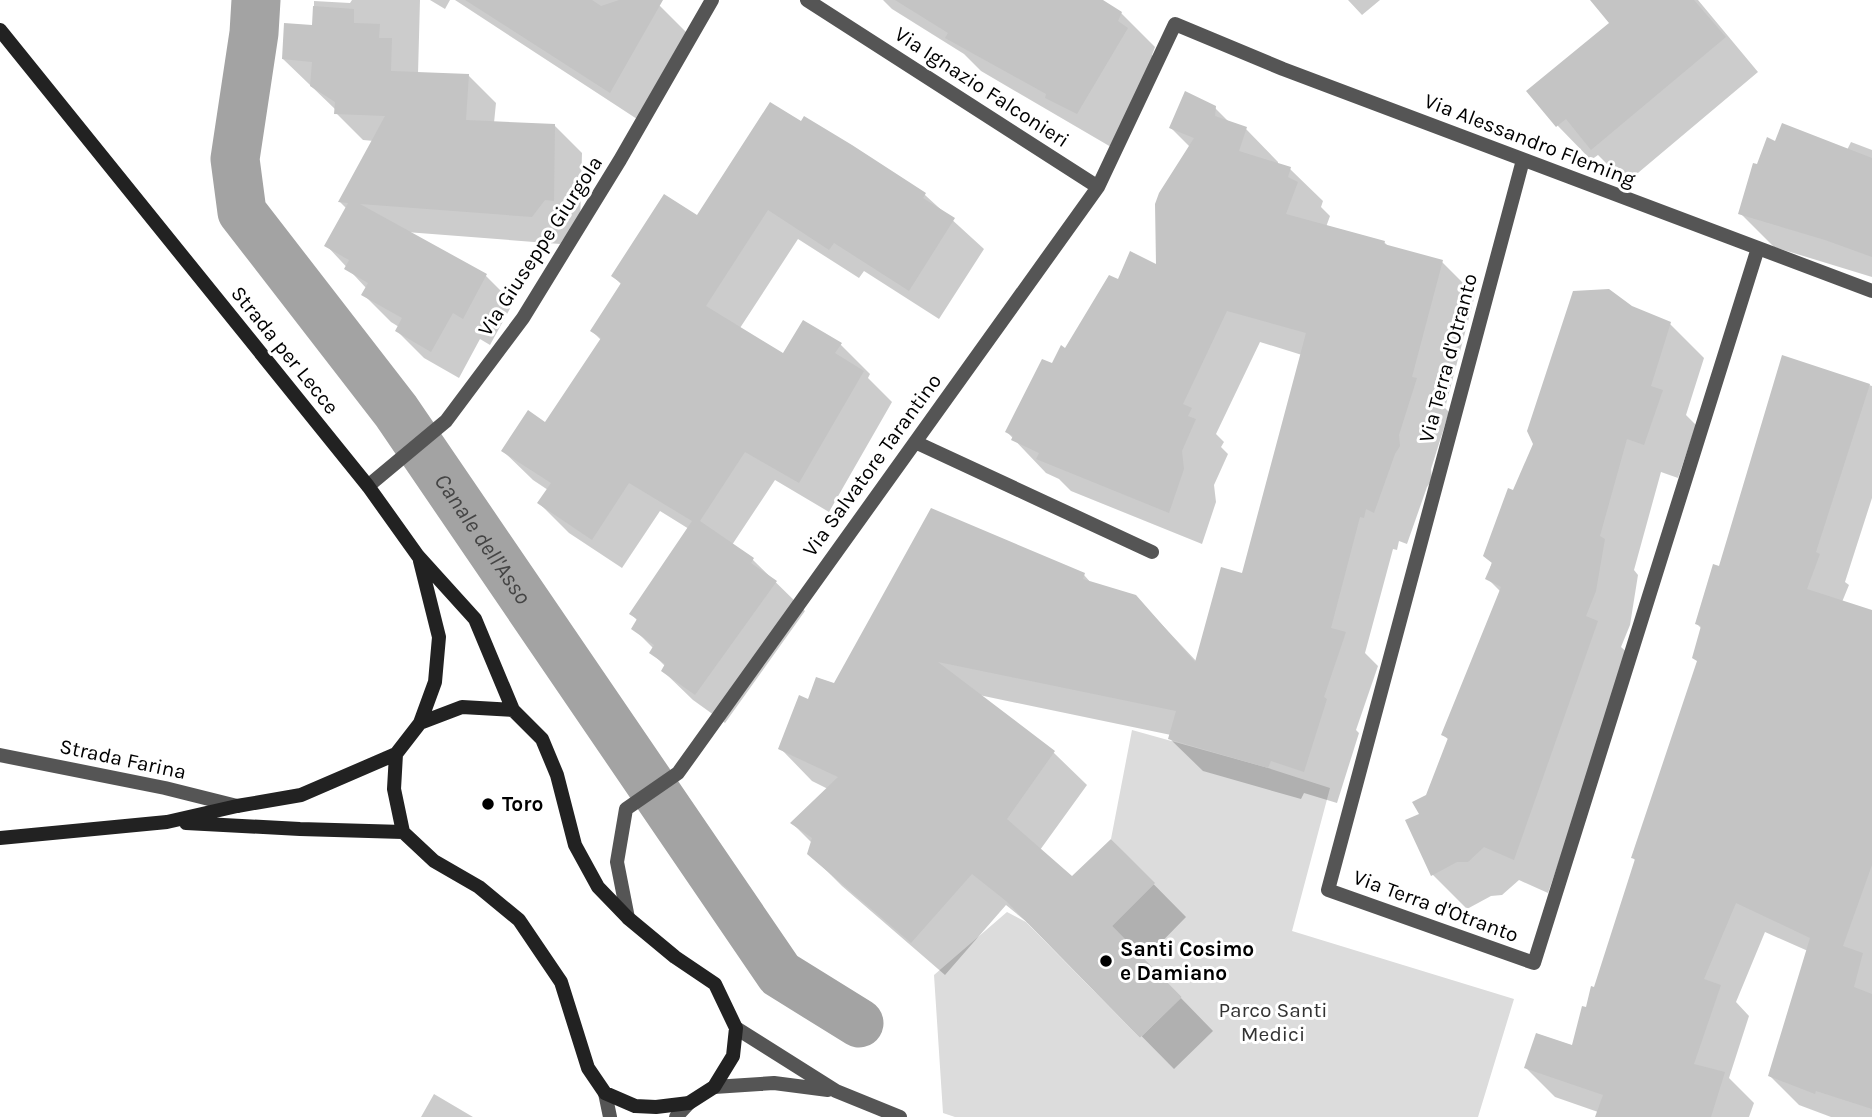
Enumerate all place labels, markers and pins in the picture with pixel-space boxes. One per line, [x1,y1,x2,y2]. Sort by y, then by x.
place label: Toro [502,792,543,816]
marker: Toro [480,796,496,812]
place label: Santi Cosimo e Damiano [1120,937,1254,985]
marker: Santi Cosimo e Damiano [1098,953,1114,969]

